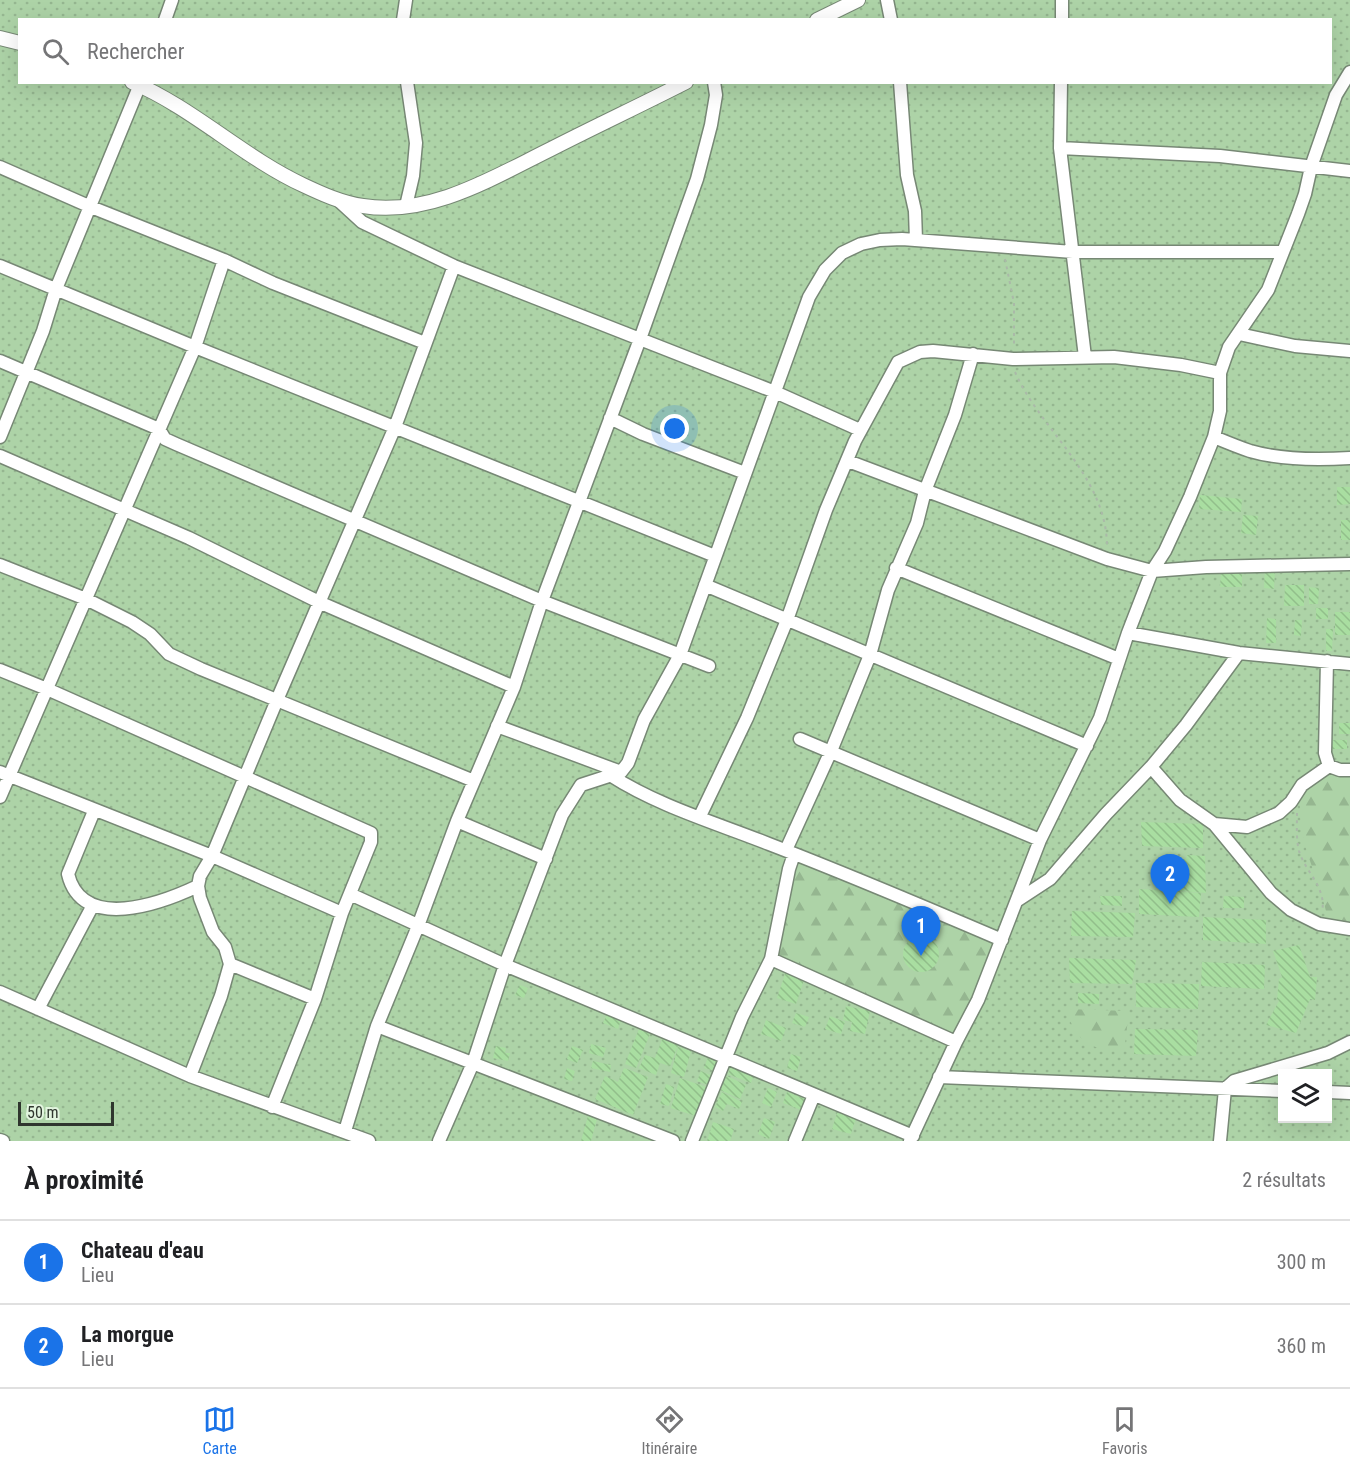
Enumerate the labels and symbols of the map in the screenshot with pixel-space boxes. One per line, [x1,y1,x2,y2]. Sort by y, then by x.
your location [660,414,689,443]
pin: 2 [1150,854,1190,904]
pin: 1 [902,906,940,956]
scale bar [18,1099,114,1126]

